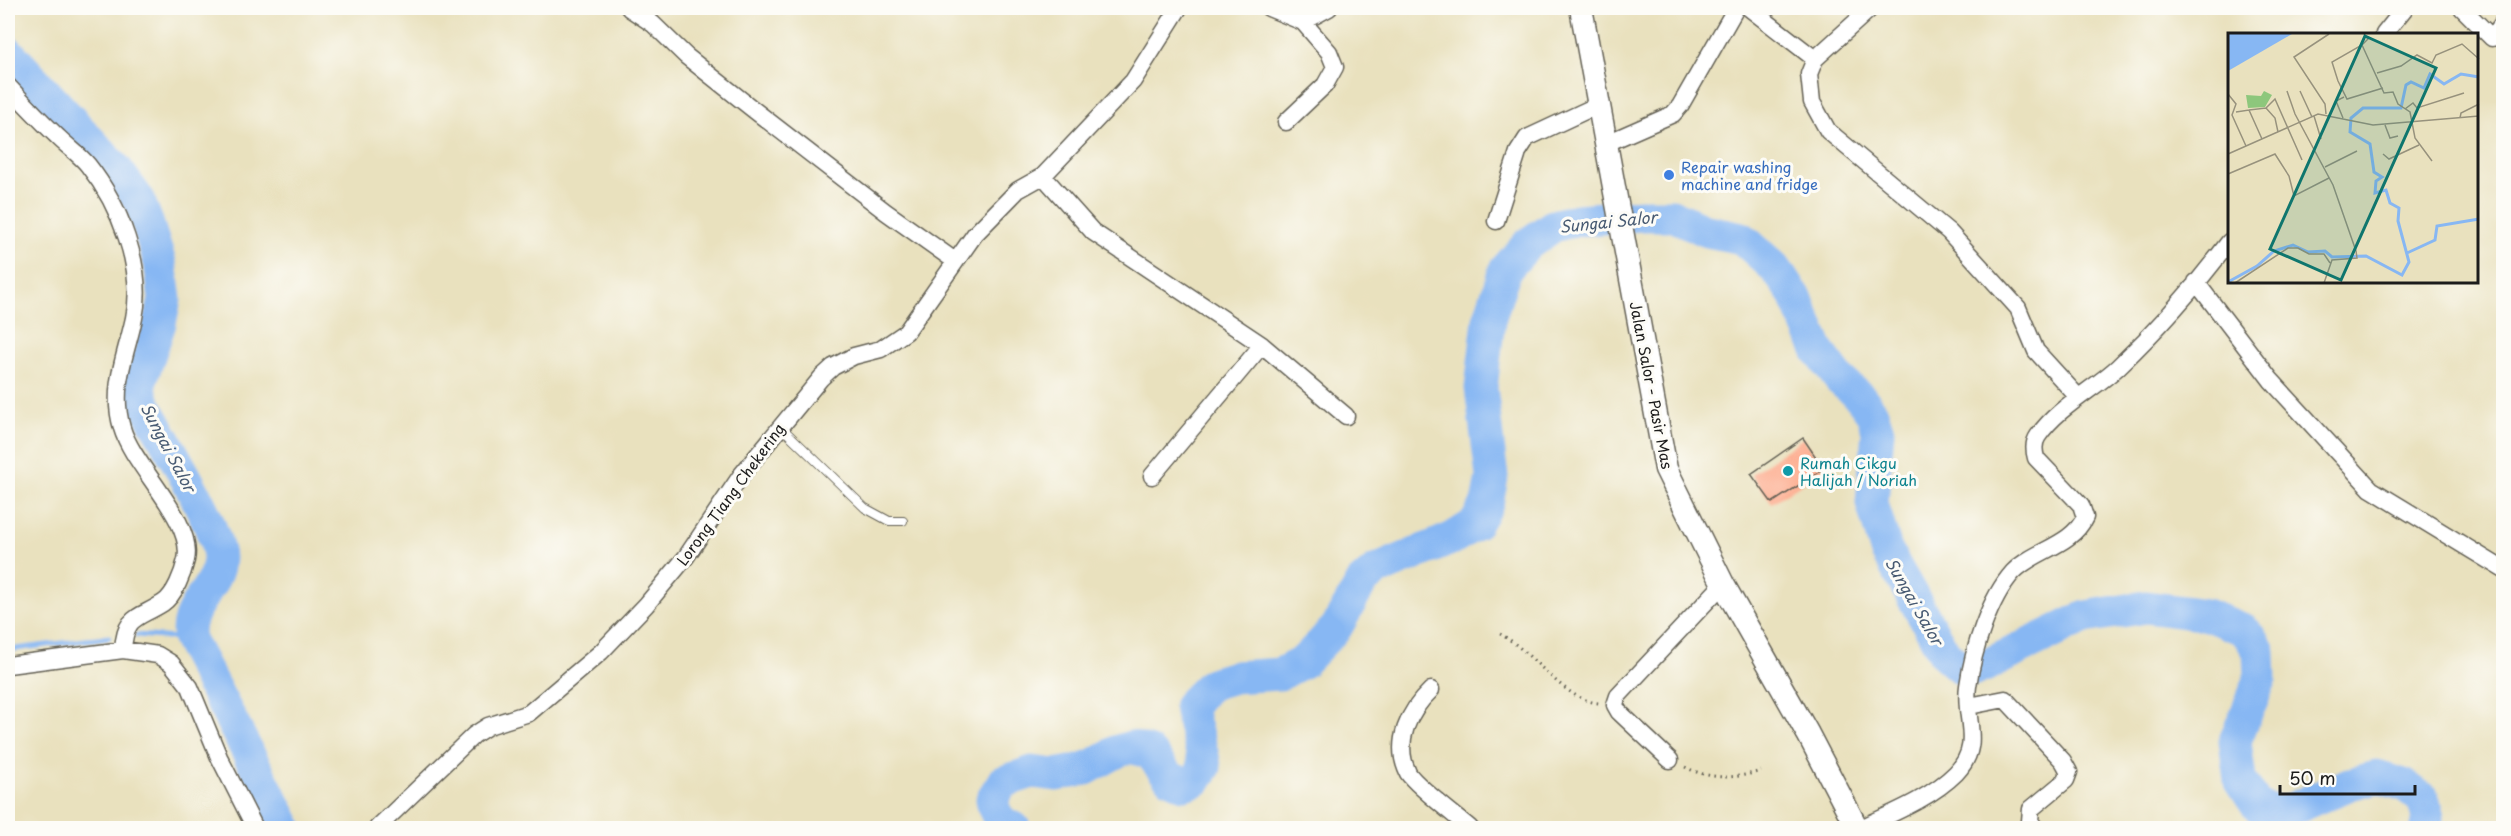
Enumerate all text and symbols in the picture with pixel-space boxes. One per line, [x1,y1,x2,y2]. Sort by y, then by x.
inset map [2228,33,2478,284]
place label: Repair washing machine and fridge [1681,155,1818,195]
marker: Repair washing machine and fridge [1662,168,1676,182]
water label: Sungai Salor [1558,204,1660,238]
street label: Jalan Salor - Pasir Mas [1624,299,1680,471]
water label: Sungai Salor [135,398,204,498]
street label: Lorong Tiang Chekering [670,418,790,570]
place label: Rumah Cikgu Halijah / Noriah [1800,451,1917,491]
marker: Rumah Cikgu Halijah / Noriah [1781,464,1795,478]
water label: Sungai Salor [1880,553,1951,652]
scale bar [2280,758,2415,796]
text: 50 m [2289,764,2336,791]

